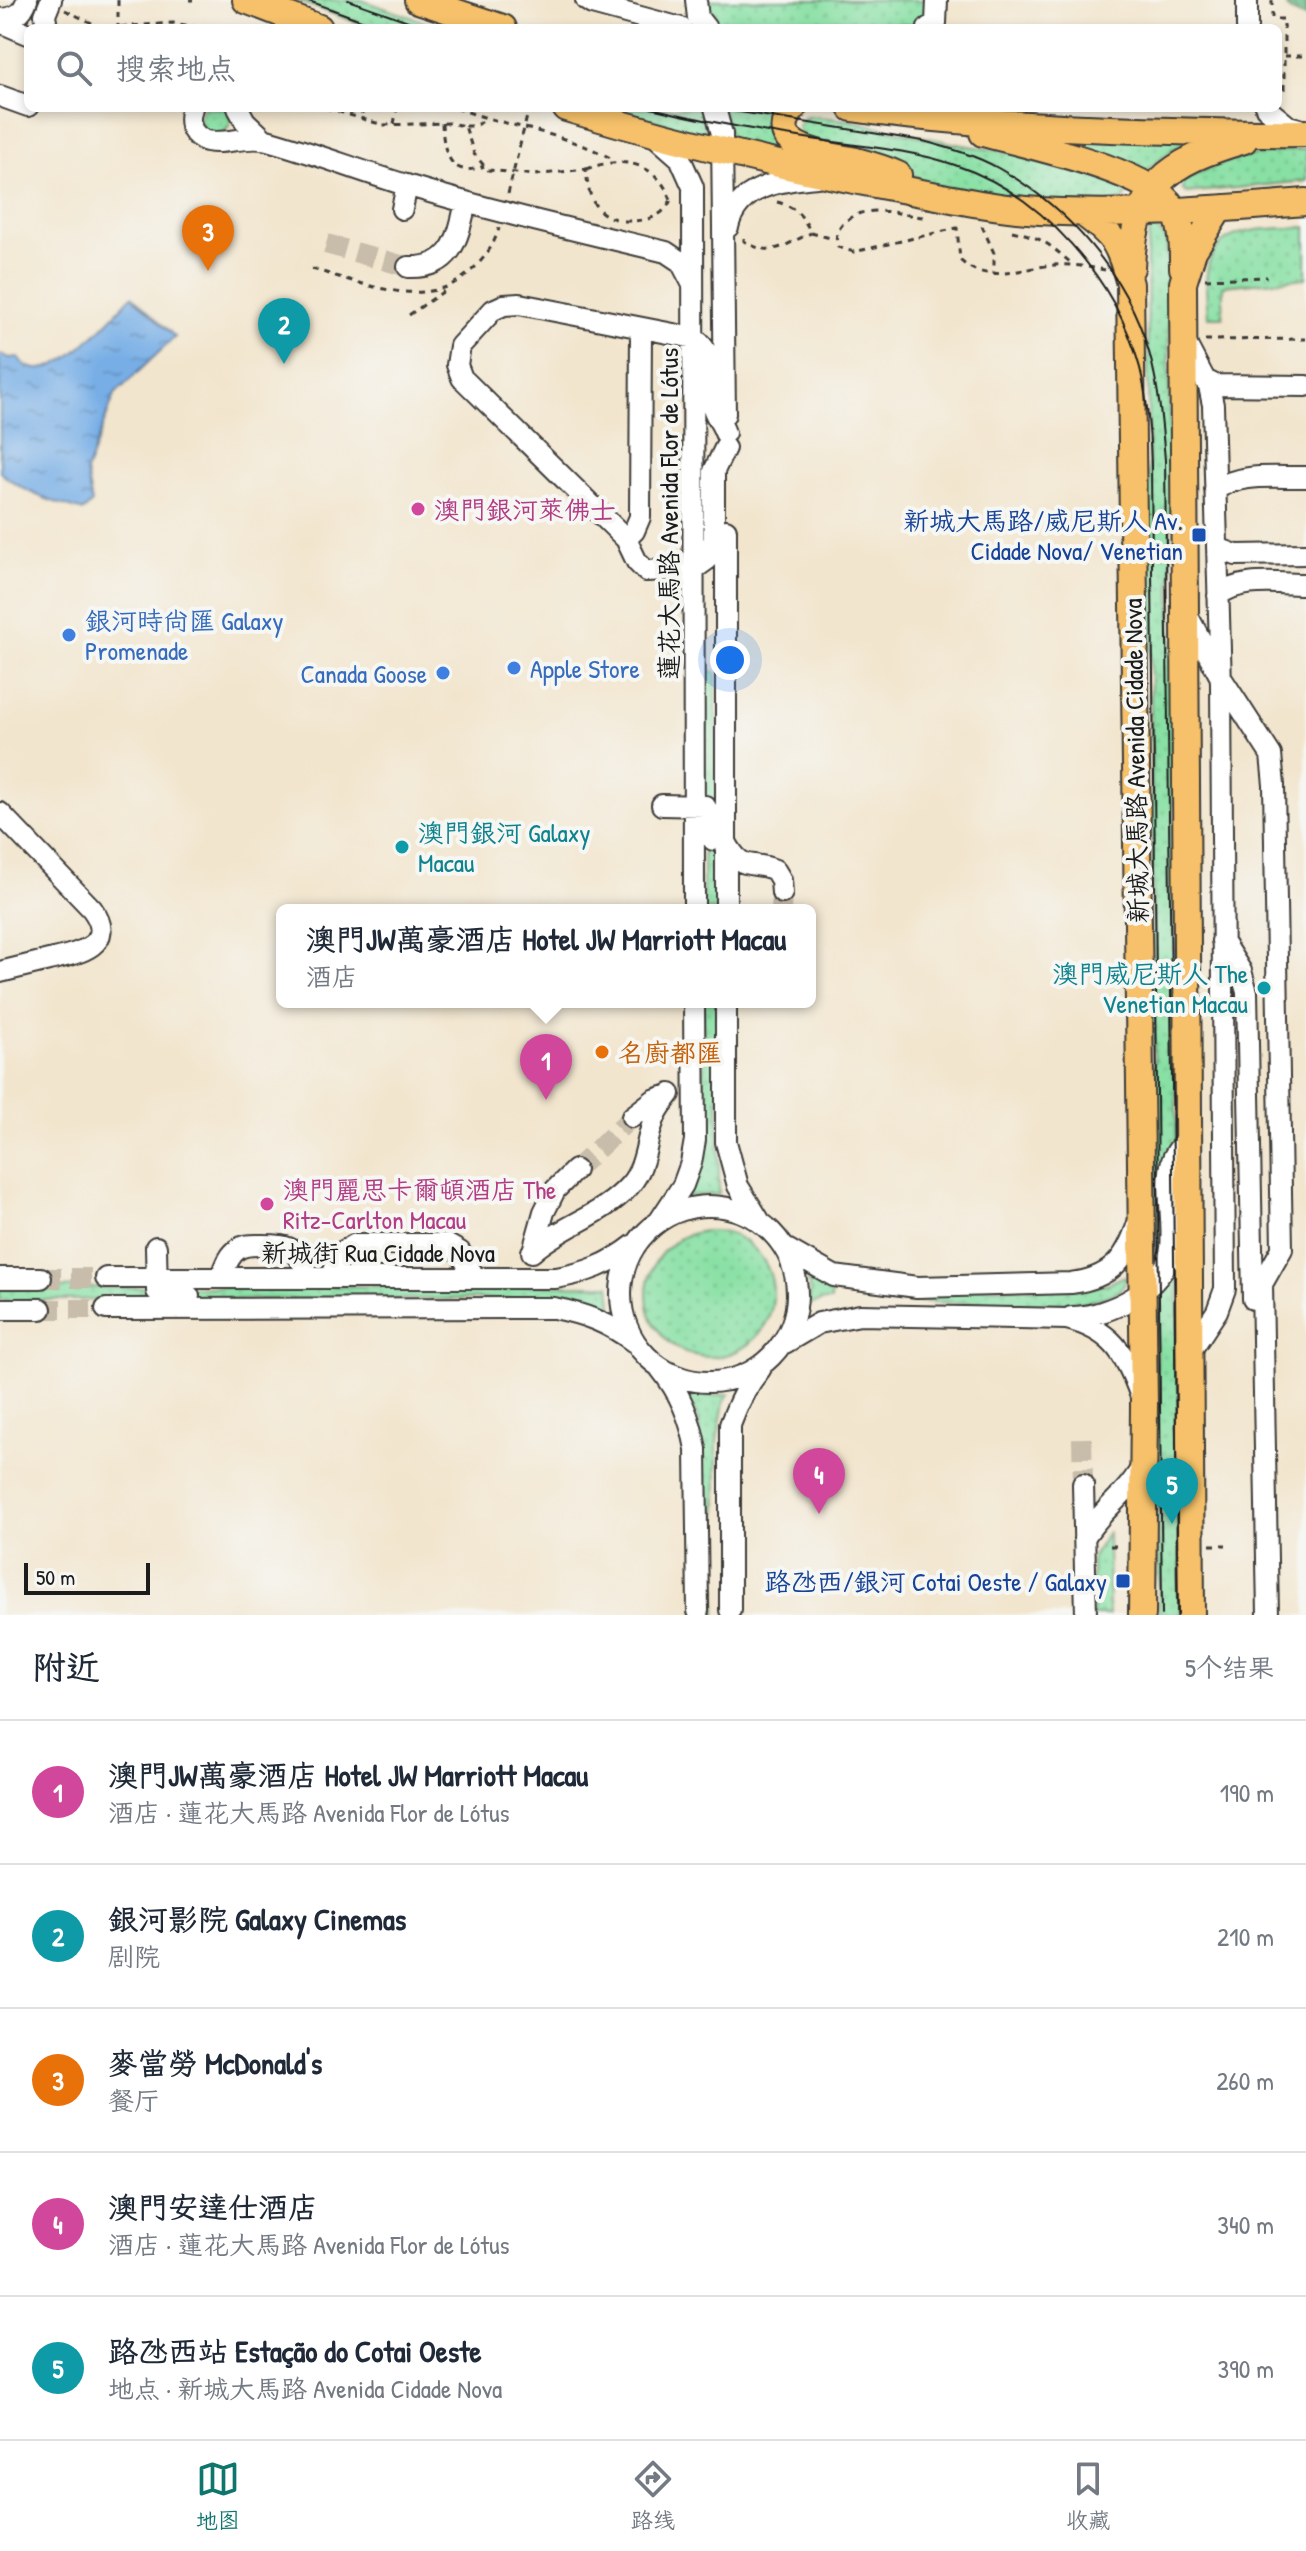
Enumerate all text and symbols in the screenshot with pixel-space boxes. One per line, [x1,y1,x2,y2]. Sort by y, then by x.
search box [24,24,1282,112]
icon: search [52,46,96,90]
text: 搜索地点 [116,48,236,88]
pin: 3 [182,205,234,271]
pin: 2 [258,298,310,364]
street label: 蓮花大馬路 Avenida Flor de Lótus [651,348,686,680]
place label: 澳門銀河萊佛士 [434,492,616,527]
marker: 澳門銀河萊佛士 [409,500,427,518]
place label: 新城大馬路/威尼斯人 Av. Cidade Nova/ Venetian [903,503,1183,568]
marker: 新城大馬路/威尼斯人 Av. Cidade Nova/ Venetian [1190,526,1208,544]
street label: 新城大馬路 Avenida Cidade Nova [1115,598,1155,924]
place label: 銀河時尚匯 Galaxy Promenade [85,603,283,668]
marker: 銀河時尚匯 Galaxy Promenade [60,626,78,644]
your location [710,640,750,680]
place label: Apple Store [530,651,640,686]
place label: Canada Goose [301,656,427,691]
marker: Apple Store [505,659,523,677]
marker: Canada Goose [434,664,452,682]
place label: 澳門銀河 Galaxy Macau [418,815,590,880]
marker: 澳門銀河 Galaxy Macau [393,838,411,856]
popup [276,904,816,1008]
text: 澳門JW萬豪酒店 Hotel JW Marriott Macau [306,919,786,959]
place label: 澳門威尼斯人 The Venetian Macau [1053,956,1248,1021]
text: 酒店 [306,959,358,994]
marker: 澳門威尼斯人 The Venetian Macau [1255,979,1273,997]
pin: 1 [520,1034,572,1100]
place label: 名廚都匯 [618,1035,722,1070]
marker: 名廚都匯 [593,1043,611,1061]
place label: 澳門麗思卡爾頓酒店 The Ritz-Carlton Macau [283,1172,556,1237]
marker: 澳門麗思卡爾頓酒店 The Ritz-Carlton Macau [258,1195,276,1213]
street label: 新城街 Rua Cidade Nova [261,1235,495,1270]
pin: 4 [793,1448,845,1514]
pin: 5 [1146,1458,1198,1524]
scale bar [24,1559,150,1595]
text: 50 m [36,1562,75,1592]
place label: 路氹西/銀河 Cotai Oeste / Galaxy [765,1564,1107,1599]
marker: 路氹西/銀河 Cotai Oeste / Galaxy [1114,1572,1132,1590]
text: 附近 [32,1644,100,1690]
text: 5个结果 [1185,1650,1274,1685]
text: 澳門JW萬豪酒店 Hotel JW Marriott Macau [108,1755,588,1795]
text: 1 [53,1775,63,1810]
text: 190 m [1220,1775,1274,1810]
text: 酒店 · 蓮花大馬路 Avenida Flor de Lótus [108,1795,510,1830]
text: 銀河影院 Galaxy Cinemas [108,1899,406,1939]
text: 2 [52,1919,64,1954]
text: 210 m [1217,1919,1274,1954]
text: 剧院 [108,1939,160,1974]
text: 麥當勞 McDonald's [108,2043,322,2083]
text: 3 [52,2063,64,2098]
text: 260 m [1216,2063,1274,2098]
text: 餐厅 [108,2083,160,2118]
text: 澳門安達仕酒店 [108,2187,318,2227]
text: 4 [53,2207,63,2242]
text: 340 m [1217,2207,1274,2242]
text: 酒店 · 蓮花大馬路 Avenida Flor de Lótus [108,2227,510,2262]
text: 路氹西站 Estação do Cotai Oeste [108,2331,482,2371]
text: 5 [53,2351,64,2386]
text: 390 m [1218,2351,1274,2386]
text: 地点 · 新城大馬路 Avenida Cidade Nova [108,2371,502,2406]
tab: 地图 [196,2457,240,2535]
tab: 路线 [631,2457,675,2535]
tab: 收藏 [1066,2457,1110,2535]

